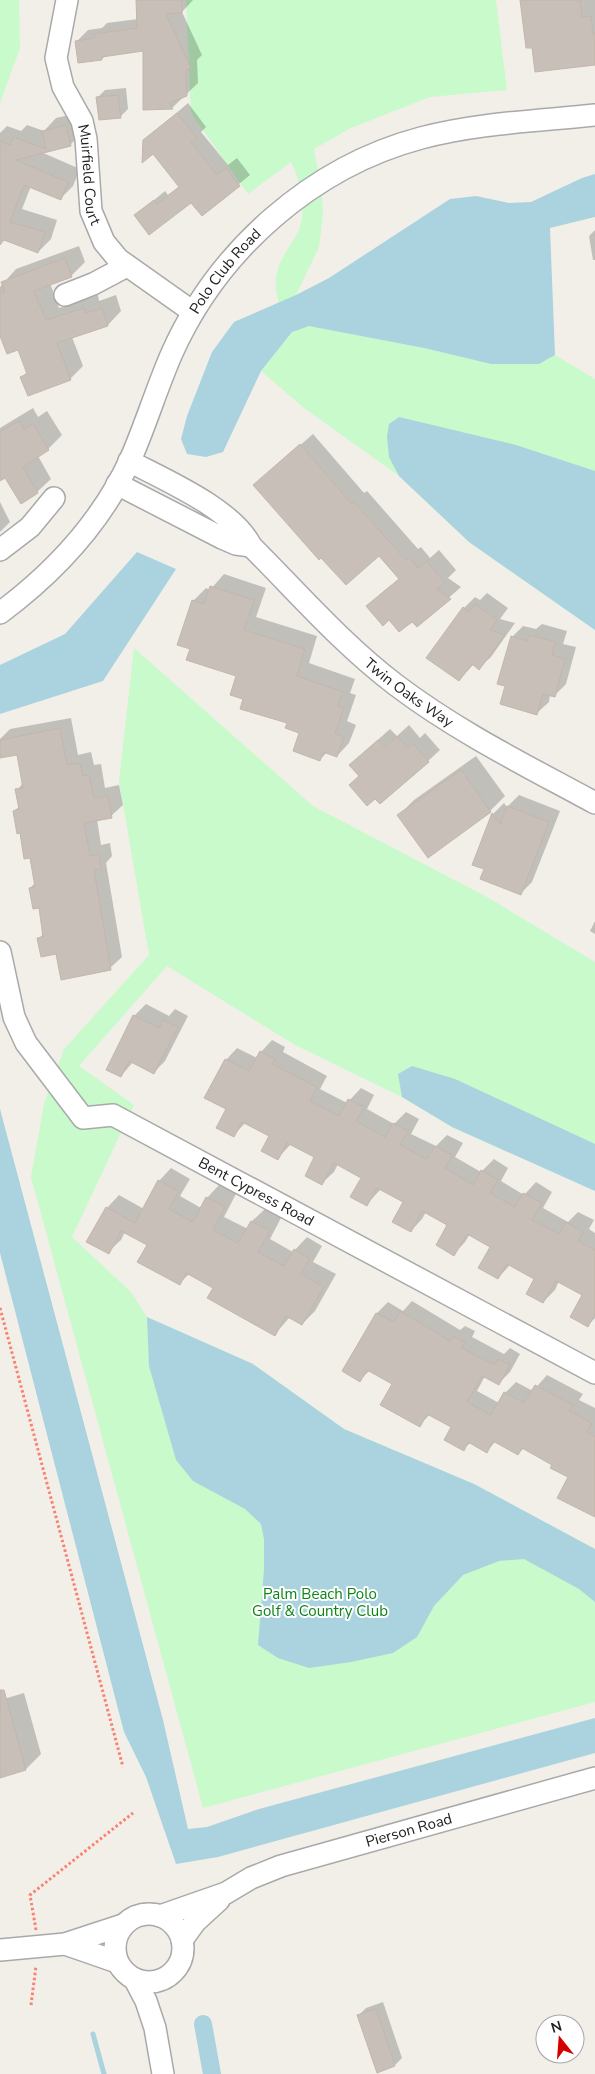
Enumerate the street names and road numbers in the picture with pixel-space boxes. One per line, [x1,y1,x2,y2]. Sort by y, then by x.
street label: Muirfield Court [73,122,106,229]
street label: Polo Club Road [185,224,265,318]
street label: Twin Oaks Way [360,653,458,732]
street label: Bent Cypress Road [195,1153,318,1231]
street label: Pierson Road [363,1809,454,1852]

